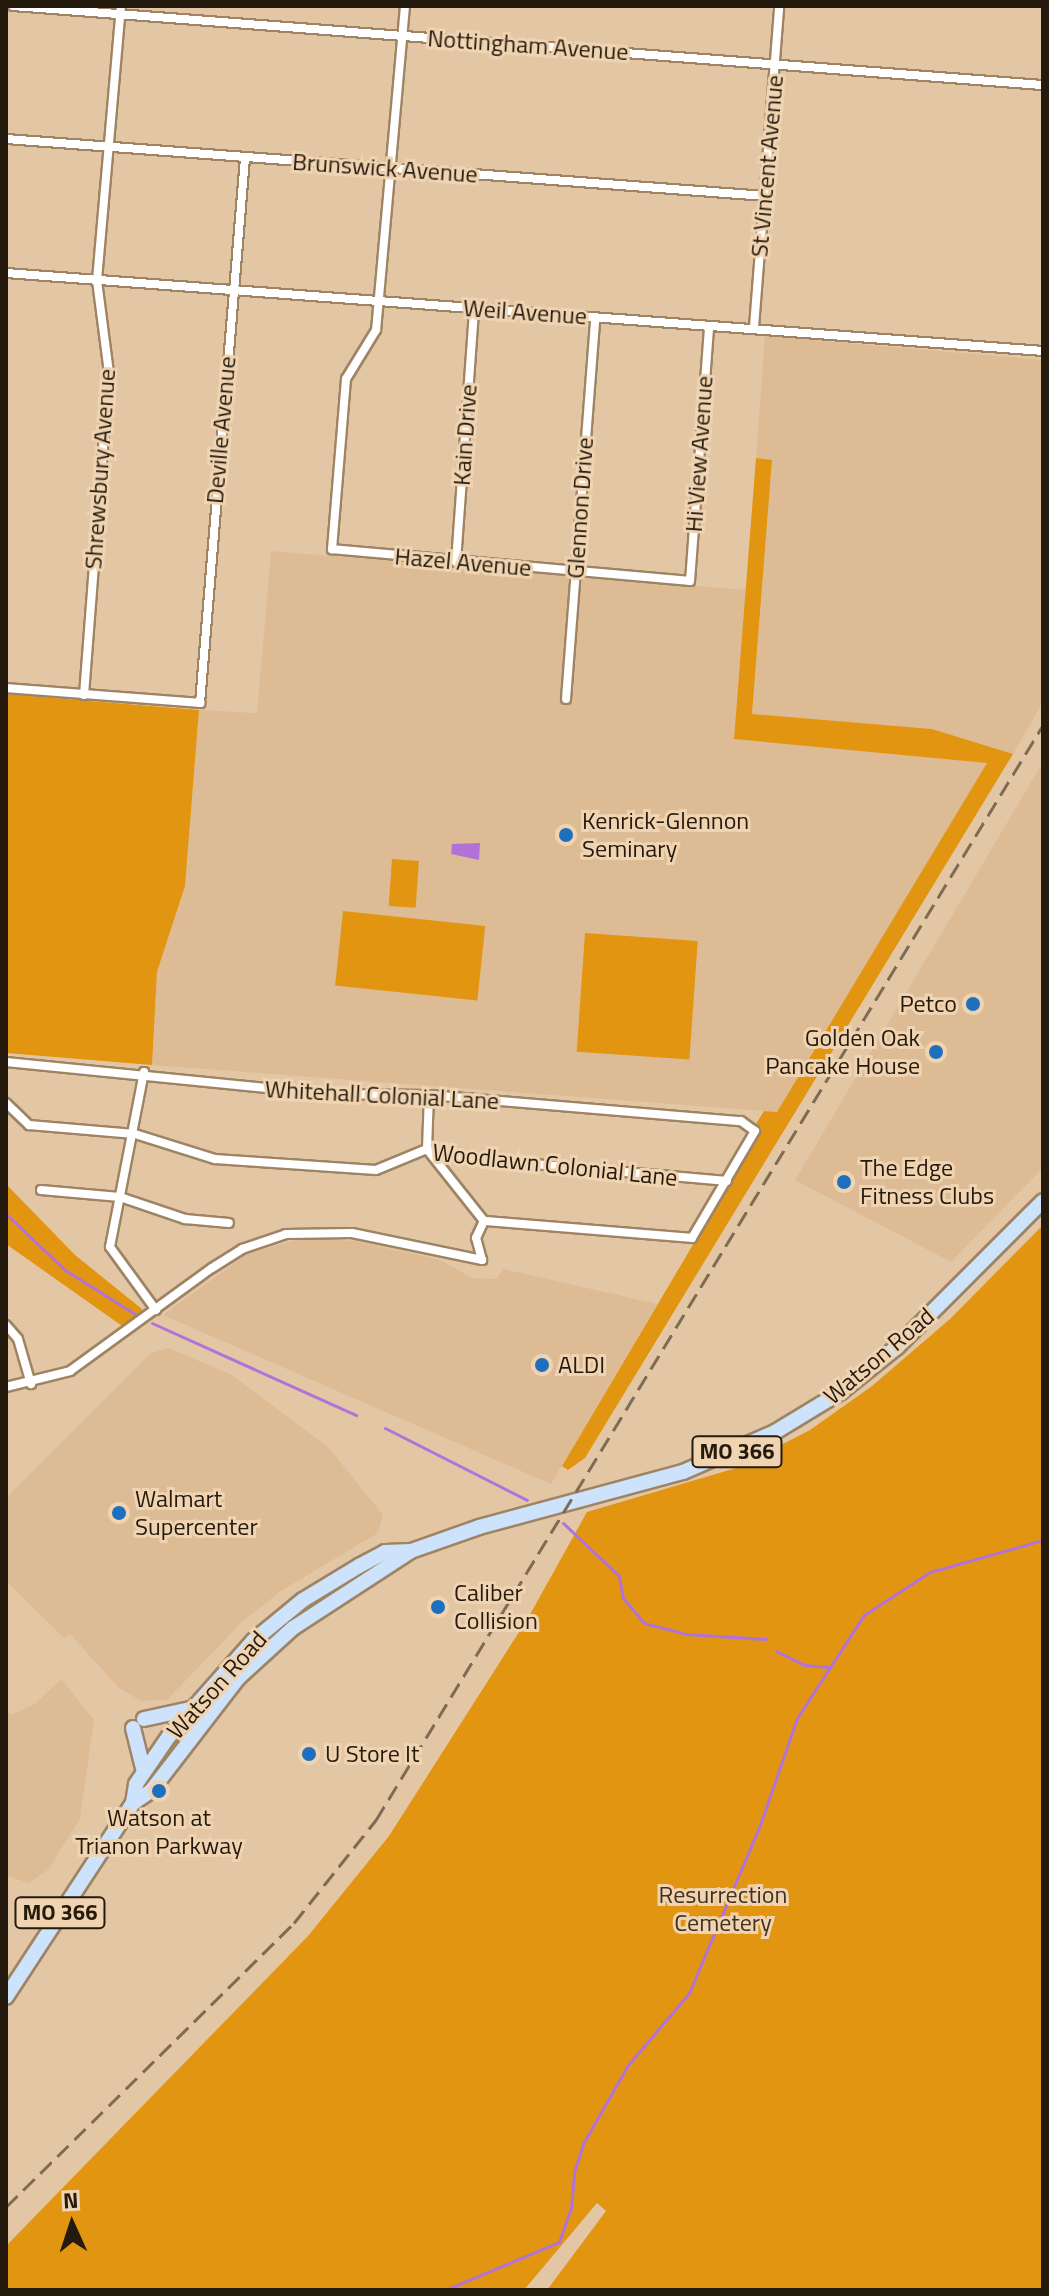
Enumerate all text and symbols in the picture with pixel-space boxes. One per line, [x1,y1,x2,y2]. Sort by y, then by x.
street label: Nottingham Avenue [427,24,629,66]
street label: St Vincent Avenue [745,74,789,258]
street label: Brunswick Avenue [291,147,479,189]
street label: Weil Avenue [462,293,588,331]
street label: Deville Avenue [200,355,242,505]
street label: Shrewsbury Avenue [79,368,121,570]
street label: Hi View Avenue [679,375,719,533]
street label: Kain Drive [447,383,483,487]
street label: Glennon Drive [561,436,599,580]
street label: Hazel Avenue [393,542,533,582]
place label: Kenrick-Glennon Seminary [582,807,749,863]
marker: Kenrick-Glennon Seminary [557,826,575,844]
place label: Petco [899,990,957,1018]
marker: Petco [964,995,982,1013]
place label: Golden Oak Pancake House [765,1024,920,1080]
marker: Golden Oak Pancake House [927,1043,945,1061]
street label: Whitehall Colonial Lane [264,1074,500,1116]
street label: Woodlawn Colonial Lane [431,1138,679,1192]
place label: The Edge Fitness Clubs [860,1154,994,1210]
marker: The Edge Fitness Clubs [835,1173,853,1191]
street label: Watson Road [818,1301,940,1411]
place label: ALDI [558,1351,605,1379]
marker: ALDI [533,1356,551,1374]
road number: MO 366 [691,1434,783,1470]
place label: Walmart Supercenter [135,1485,258,1541]
marker: Walmart Supercenter [110,1504,128,1522]
place label: Caliber Collision [454,1579,538,1635]
marker: Caliber Collision [429,1598,447,1616]
street label: Watson Road [161,1625,273,1745]
place label: U Store It [325,1740,419,1768]
marker: U Store It [300,1745,318,1763]
marker: Watson at Trianon Parkway [150,1782,168,1800]
place label: Watson at Trianon Parkway [75,1804,243,1860]
park label: Resurrection Cemetery [659,1881,787,1937]
road number: MO 366 [14,1895,106,1931]
text: N [62,2183,79,2217]
north arrow [32,2184,112,2264]

